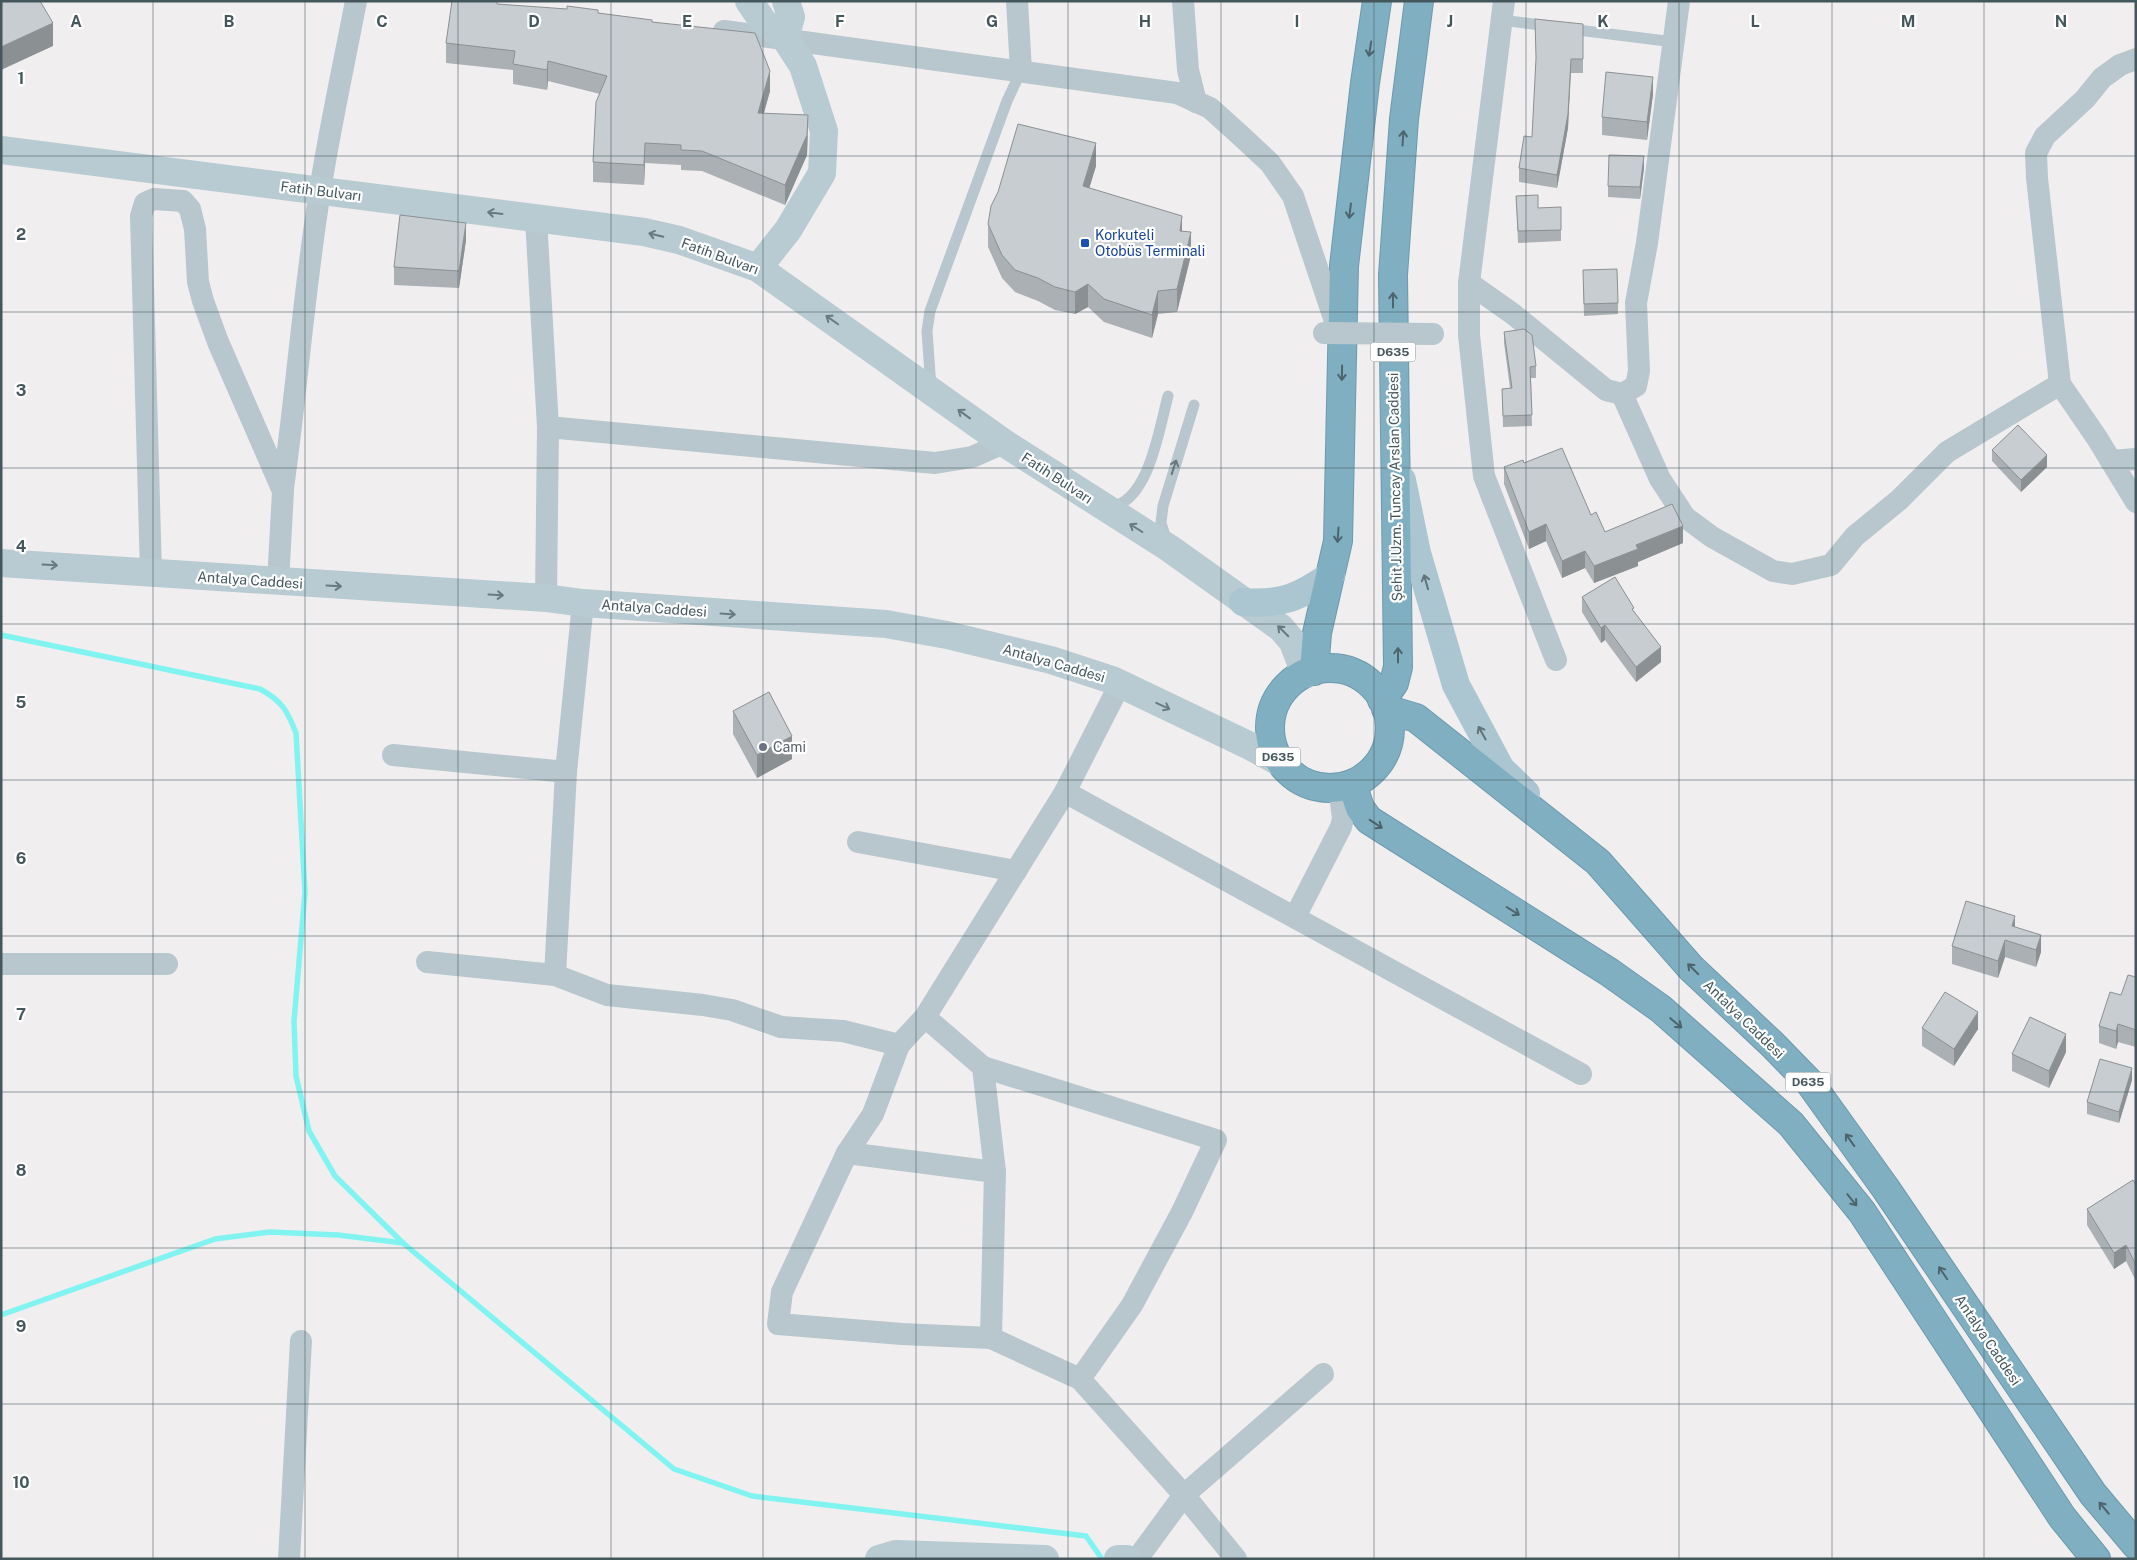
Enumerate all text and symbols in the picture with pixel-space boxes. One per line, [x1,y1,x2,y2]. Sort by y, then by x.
text: A [70,12,82,31]
text: B [224,12,235,31]
text: C [376,12,388,31]
text: D [528,12,540,31]
text: E [682,12,692,31]
text: F [835,12,845,31]
text: G [986,12,998,31]
text: H [1139,12,1151,31]
text: I [1295,12,1299,31]
text: J [1447,12,1453,31]
text: K [1597,12,1609,31]
text: L [1750,12,1760,31]
text: M [1901,12,1915,31]
text: N [2055,12,2067,31]
one-way arrow [1365,41,1375,57]
text: 1 [18,69,24,88]
one-way arrow [1398,130,1407,146]
street label: Fatih Bulvarı [280,178,362,204]
one-way arrow [1345,202,1355,218]
one-way arrow [488,208,504,218]
text: 2 [16,225,26,244]
place label: Korkuteli Otobüs Terminali [1095,227,1205,259]
one-way arrow [649,230,665,239]
street label: Fatih Bulvarı [679,235,761,277]
marker: Korkuteli Otobüs Terminali [1079,237,1091,249]
one-way arrow [1388,292,1398,308]
one-way arrow [825,315,839,325]
road number: D635 [1370,342,1416,362]
one-way arrow [1337,364,1347,381]
street label: Şehit J.Uzm. Tuncay Arslan Caddesi [1385,372,1405,602]
text: 3 [16,381,26,400]
one-way arrow [957,409,971,419]
street label: Fatih Bulvarı [1019,449,1095,507]
one-way arrow [1170,460,1179,476]
one-way arrow [1130,523,1144,533]
one-way arrow [1334,527,1343,543]
text: 4 [16,537,27,556]
one-way arrow [42,561,58,570]
street label: Antalya Caddesi [197,568,303,592]
one-way arrow [1420,574,1430,590]
one-way arrow [326,581,342,590]
one-way arrow [488,591,504,600]
street label: Antalya Caddesi [601,596,707,620]
one-way arrow [720,609,736,618]
one-way arrow [1277,625,1289,638]
street label: Antalya Caddesi [1001,641,1107,685]
one-way arrow [1393,647,1403,664]
text: 5 [16,693,27,712]
one-way arrow [1155,702,1170,711]
one-way arrow [1477,726,1487,741]
place label: Cami [773,739,806,755]
marker: Cami [757,741,769,753]
road number: D635 [1256,748,1300,766]
one-way arrow [1369,819,1383,829]
text: 6 [16,849,26,868]
one-way arrow [1506,907,1520,917]
one-way arrow [1687,963,1699,976]
street label: Antalya Caddesi [1700,977,1788,1061]
text: 7 [16,1005,26,1024]
one-way arrow [1670,1017,1683,1028]
road number: D635 [1786,1072,1830,1092]
one-way arrow [1845,1133,1855,1147]
text: 8 [16,1161,27,1180]
one-way arrow [1846,1193,1857,1206]
one-way arrow [1938,1266,1948,1280]
street label: Antalya Caddesi [1952,1292,2024,1388]
text: 9 [16,1317,26,1336]
text: 10 [12,1473,30,1492]
one-way arrow [2099,1501,2110,1514]

